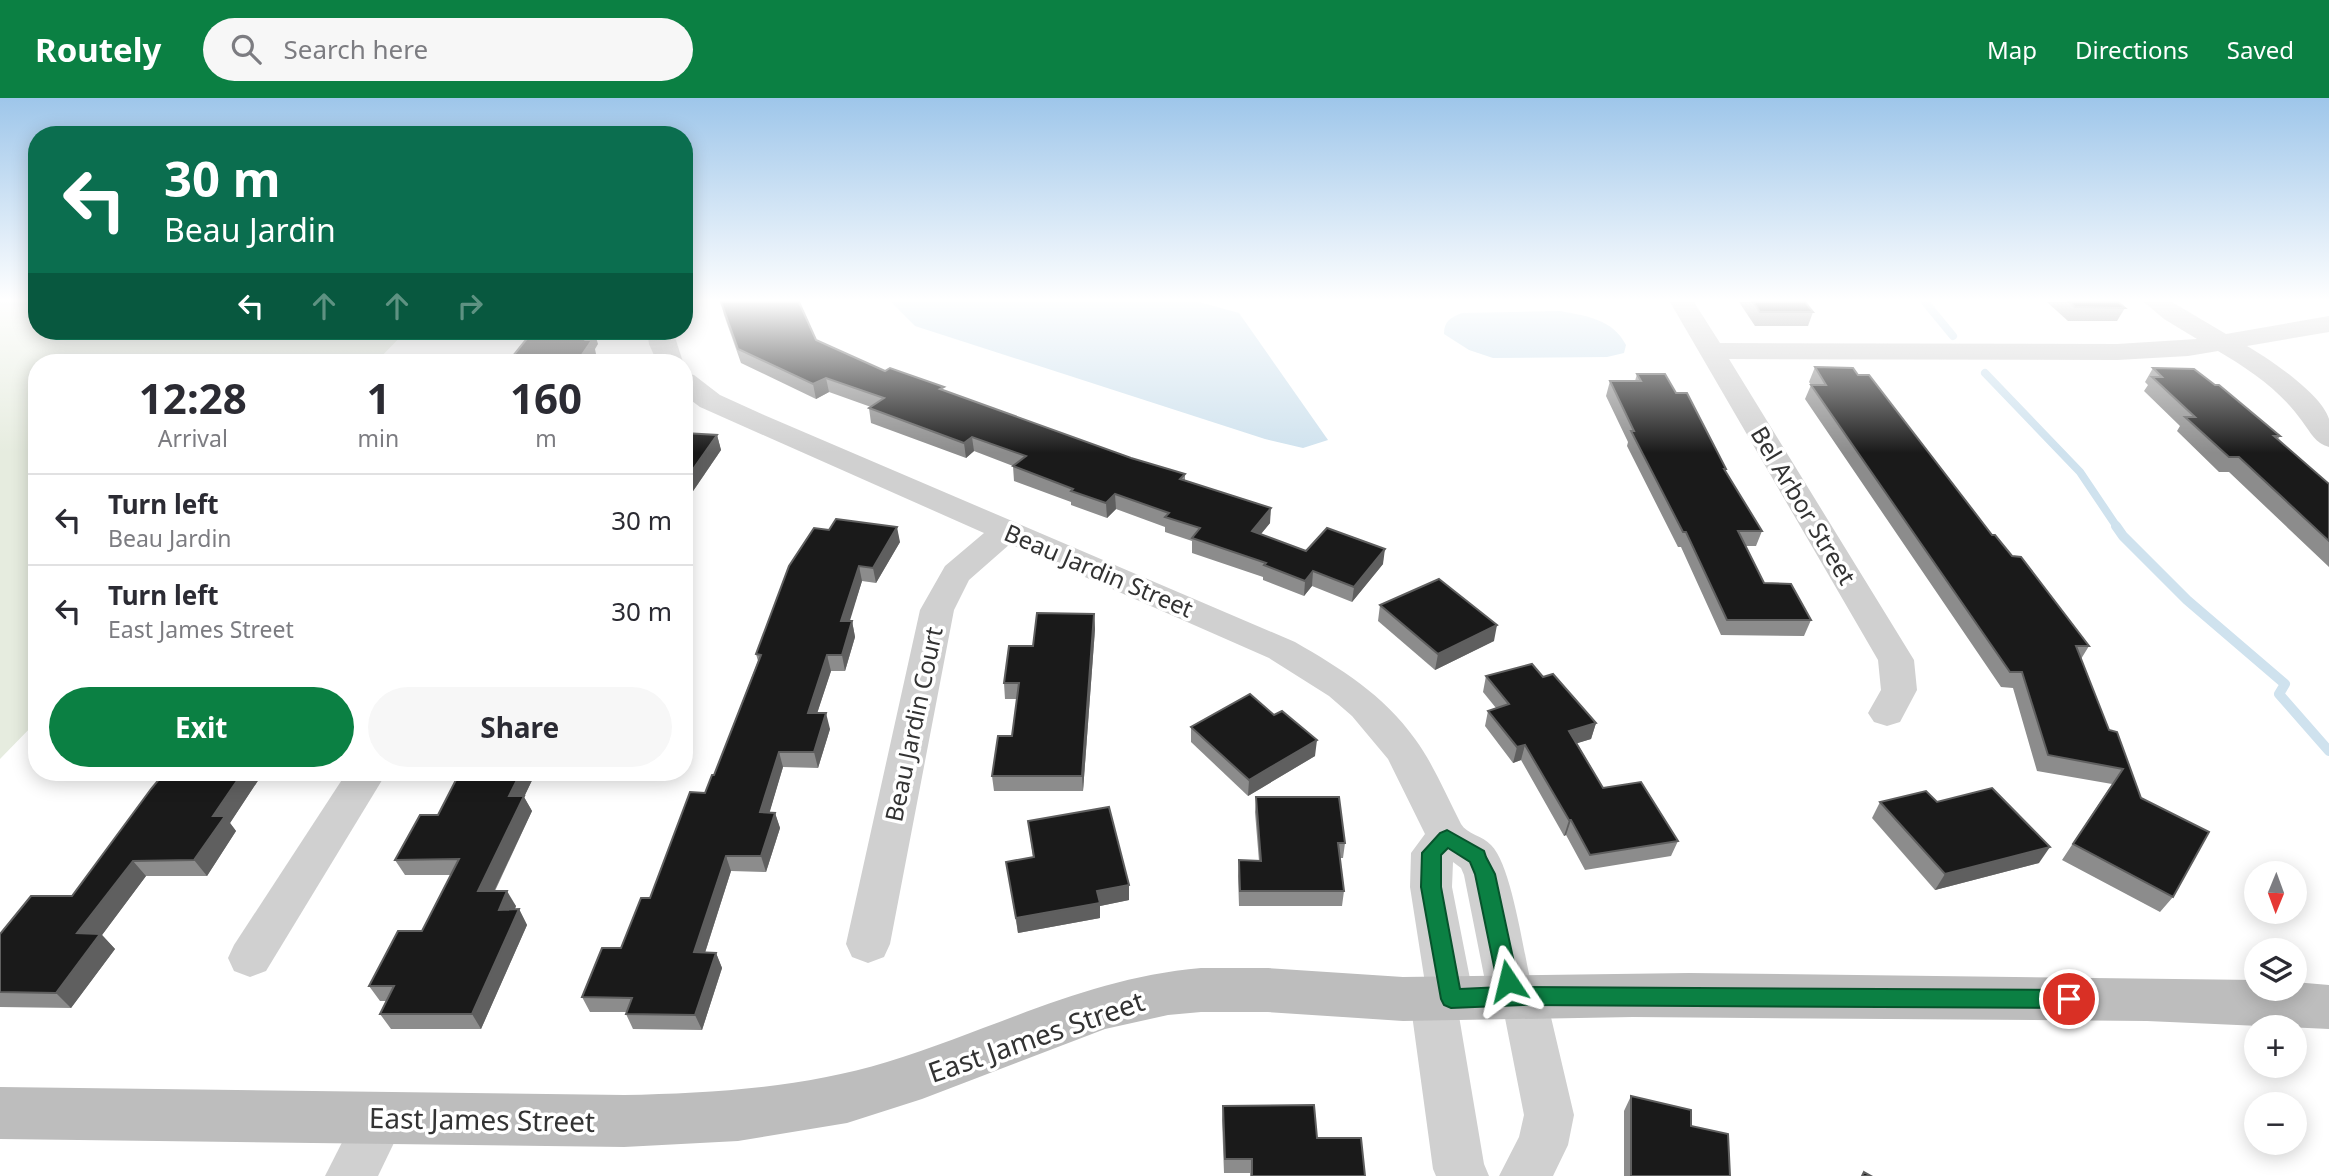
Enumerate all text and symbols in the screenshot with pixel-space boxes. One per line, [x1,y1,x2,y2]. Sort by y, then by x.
search box [203,18,693,81]
text: Routely [35,27,161,72]
icon: search [227,30,265,68]
text: Search here [283,31,428,67]
text: Map [1987,33,2037,66]
text: Directions [2075,33,2189,66]
text: Saved [2227,33,2294,66]
text: 30 m [164,145,281,211]
icon: left [49,154,140,245]
text: Beau Jardin [164,208,336,251]
icon: left [232,287,270,325]
icon: ahead [305,287,343,325]
icon: ahead [378,287,416,325]
icon: right [451,287,489,325]
text: 12:28 [139,369,247,426]
text: 1 [366,369,390,426]
text: 160 [510,369,582,426]
street label: Bel Arbor Street [1744,420,1864,591]
text: Arrival [158,422,228,454]
text: min [358,422,399,454]
text: m [535,422,557,454]
text: Turn left [108,486,219,522]
icon: left [49,501,87,539]
text: 30 m [611,502,672,538]
street label: Beau Jardin Street [1000,515,1199,625]
text: Beau Jardin [108,522,232,554]
text: Turn left [108,577,219,613]
icon: left [49,592,87,630]
text: 30 m [611,593,672,629]
text: East James Street [108,613,294,645]
street label: Beau Jardin Court [876,623,950,824]
button: Exit [49,687,354,767]
button: Share [368,687,672,767]
north arrow [2244,861,2306,924]
map controls [2244,861,2307,1155]
button: layers [2244,938,2307,1001]
position arrow [1471,944,1545,1018]
pin [2039,969,2099,1029]
icon: arrive [2050,980,2088,1018]
street label: East James Street [923,981,1149,1091]
button: + [2244,1015,2307,1078]
button: − [2244,1092,2307,1155]
street label: East James Street [369,1098,595,1140]

